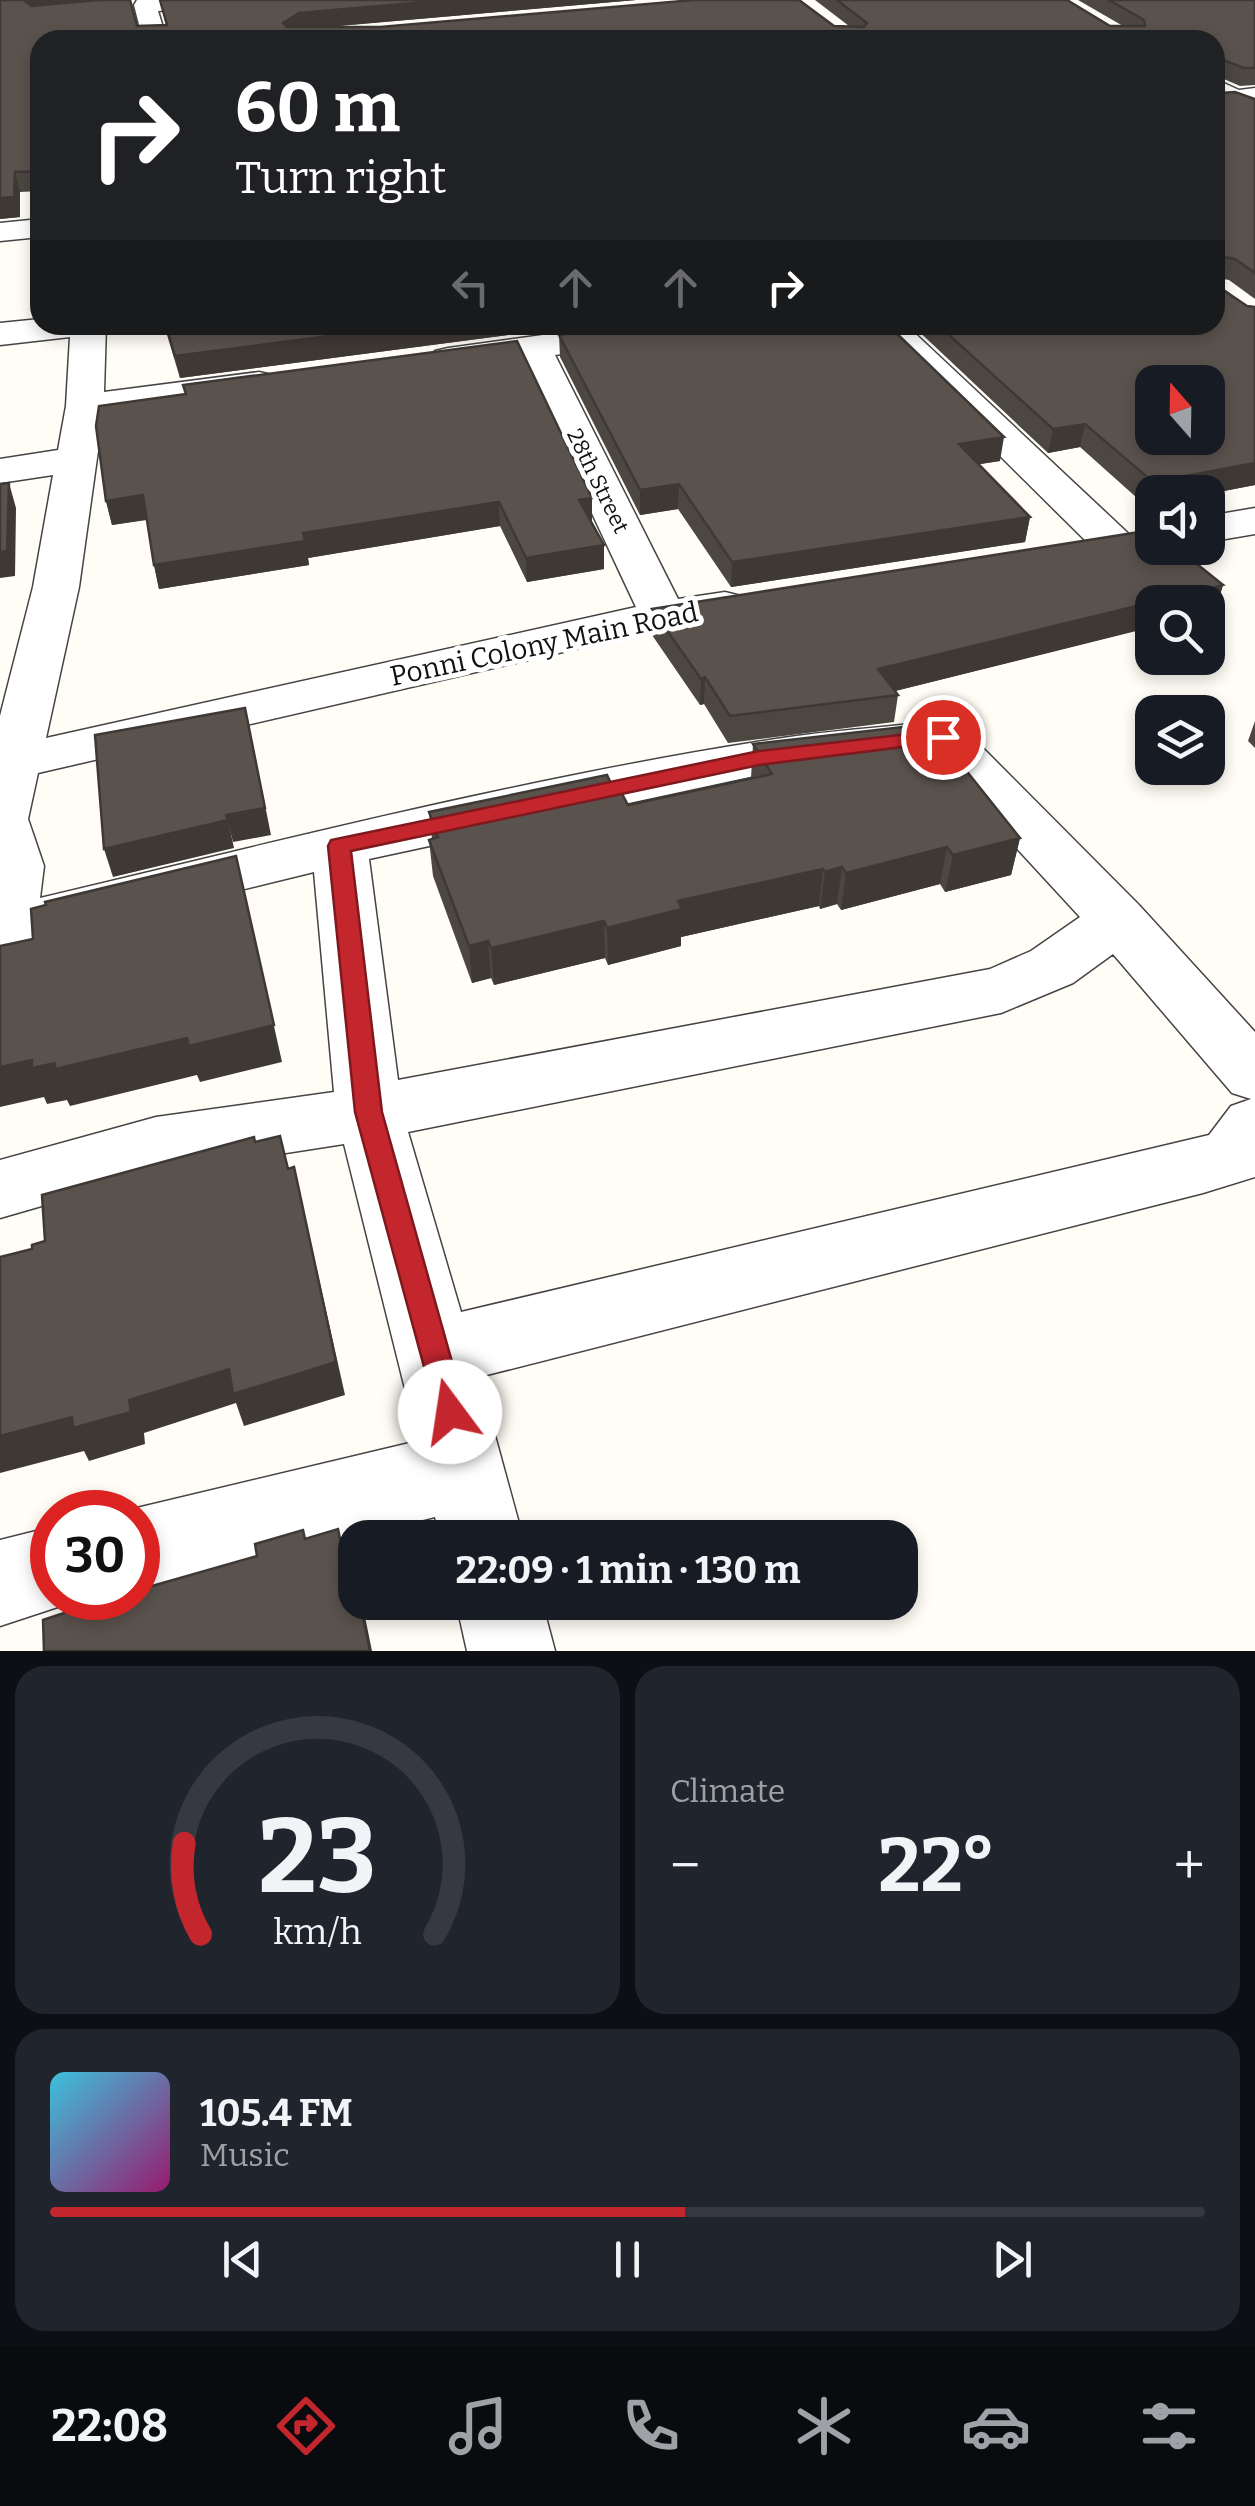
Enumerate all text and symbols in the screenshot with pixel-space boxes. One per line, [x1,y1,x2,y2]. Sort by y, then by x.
text: 60 m [235,66,400,150]
icon: right [70,70,200,200]
text: Turn right [235,151,447,205]
icon: left [443,260,498,315]
icon: ahead [548,260,603,315]
icon: ahead [653,260,708,315]
icon: right [758,260,813,315]
north arrow [1135,365,1225,455]
map controls [1135,365,1225,785]
street label: 28th Street [561,424,635,538]
button: sound [1135,475,1225,565]
button: search [1135,585,1225,675]
street label: Ponni Colony Main Road [387,595,701,693]
pin [901,695,986,780]
button: layers [1135,695,1225,785]
icon: arrive [916,710,971,765]
position arrow [398,1360,502,1464]
speed limit sign: 30 [30,1490,160,1620]
text: 22:09 · 1 min · 130 m [456,1547,800,1593]
text: Climate [670,1772,785,1810]
text: 23 [258,1795,377,1920]
text: 22° [878,1821,996,1911]
text: − [670,1833,700,1899]
text: + [1174,1833,1205,1899]
text: km/h [273,1911,362,1953]
text: 105.4 FM [200,2090,353,2136]
text: Music [200,2136,290,2174]
icon: previous [215,2232,270,2287]
icon: pause [600,2232,655,2287]
icon: next [985,2232,1040,2287]
icon: directions [271,2391,341,2461]
icon: music [443,2391,513,2461]
icon: phone [616,2391,686,2461]
icon: climate [789,2391,859,2461]
icon: car [961,2391,1031,2461]
icon: filters [1134,2391,1204,2461]
text: 22:08 [51,2399,168,2453]

